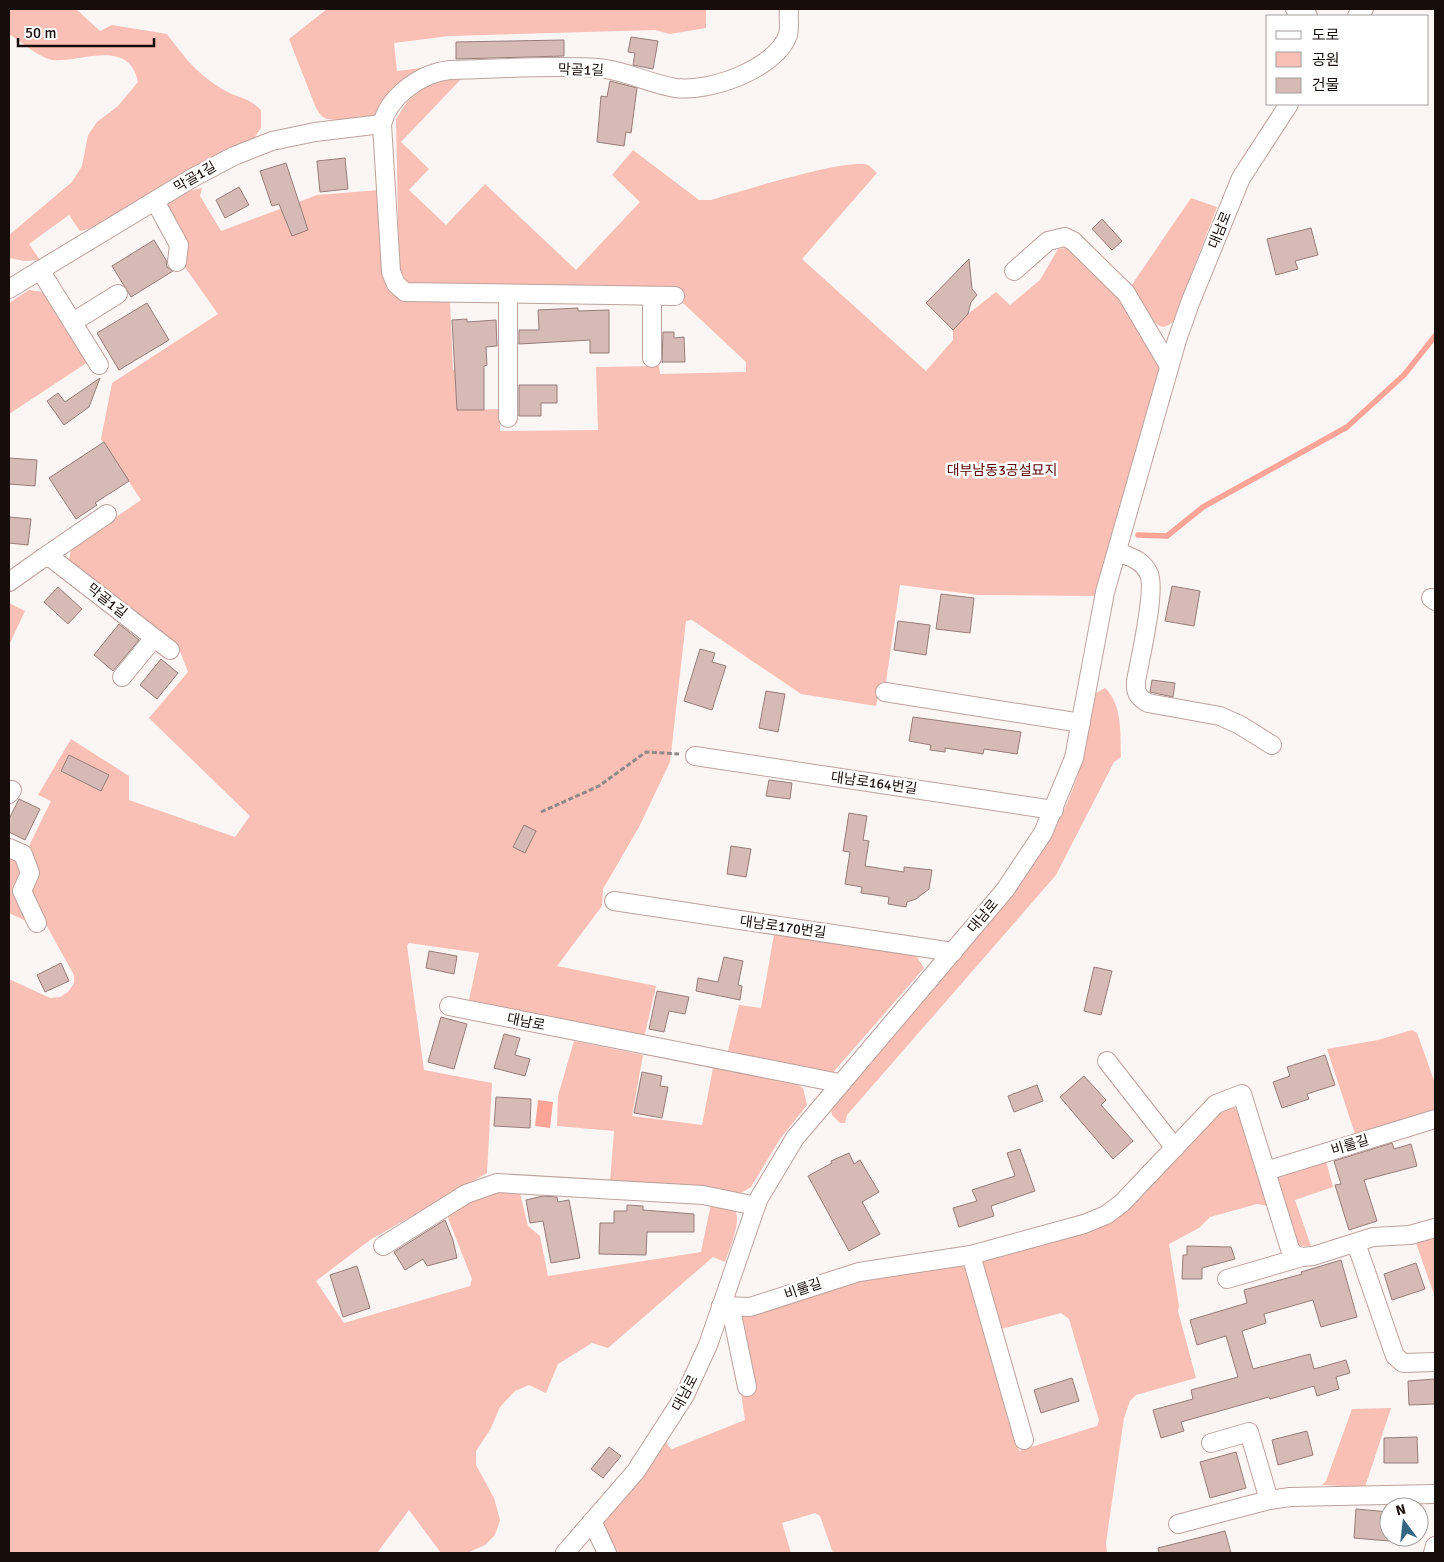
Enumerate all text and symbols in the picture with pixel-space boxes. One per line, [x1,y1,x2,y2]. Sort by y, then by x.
scale bar [18,15,154,47]
legend [1266,15,1429,105]
text: 50 m [25,24,56,42]
text: 도로 [1312,26,1340,44]
text: 공원 [1312,51,1340,69]
street label: 막골1길 [558,61,604,79]
text: 건물 [1312,76,1340,94]
street label: 막골1길 [171,158,219,196]
street label: 대남로 [1205,209,1235,251]
park label: 대부남동3공설묘지 [947,462,1057,479]
street label: 막골1길 [84,580,130,622]
street label: 대남로164번길 [830,769,918,797]
street label: 대남로 [964,896,1002,936]
street label: 대남로170번길 [739,913,827,941]
street label: 대남로 [505,1010,547,1034]
street label: 비룰길 [1329,1131,1371,1159]
street label: 비룰길 [782,1275,824,1303]
street label: 대남로 [668,1372,702,1414]
north arrow [1379,1497,1429,1547]
text: N [1394,1500,1408,1519]

